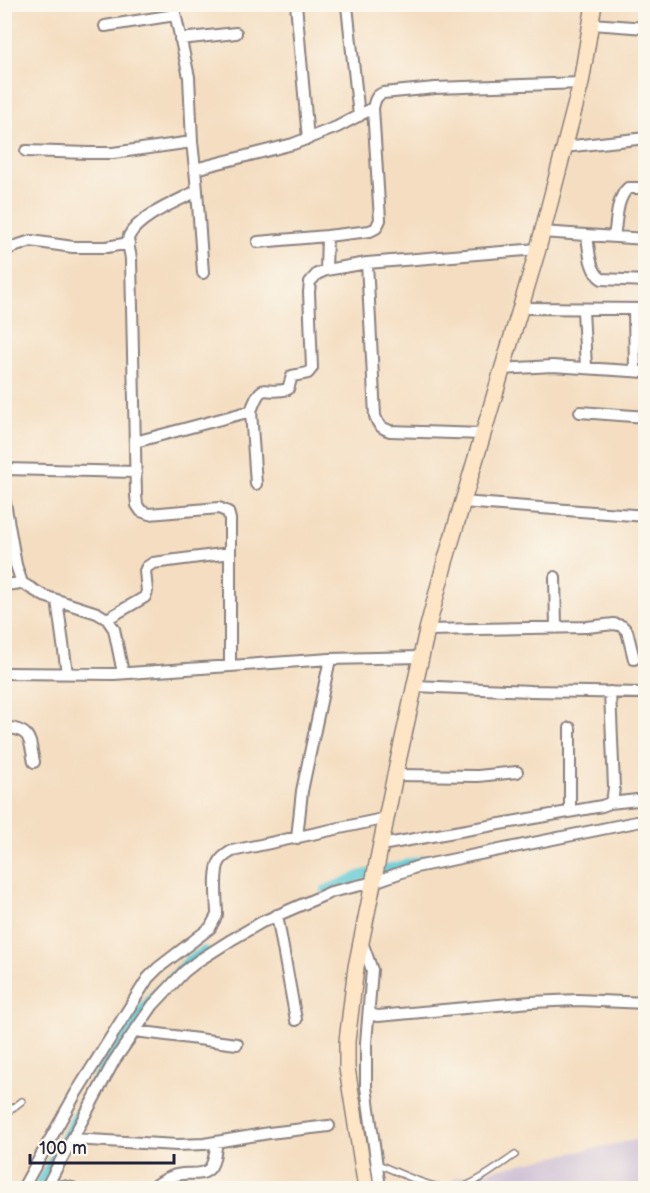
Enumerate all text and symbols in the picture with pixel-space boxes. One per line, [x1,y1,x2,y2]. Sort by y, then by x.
scale bar [30,1127,174,1165]
text: 100 m [39,1138,87,1159]

